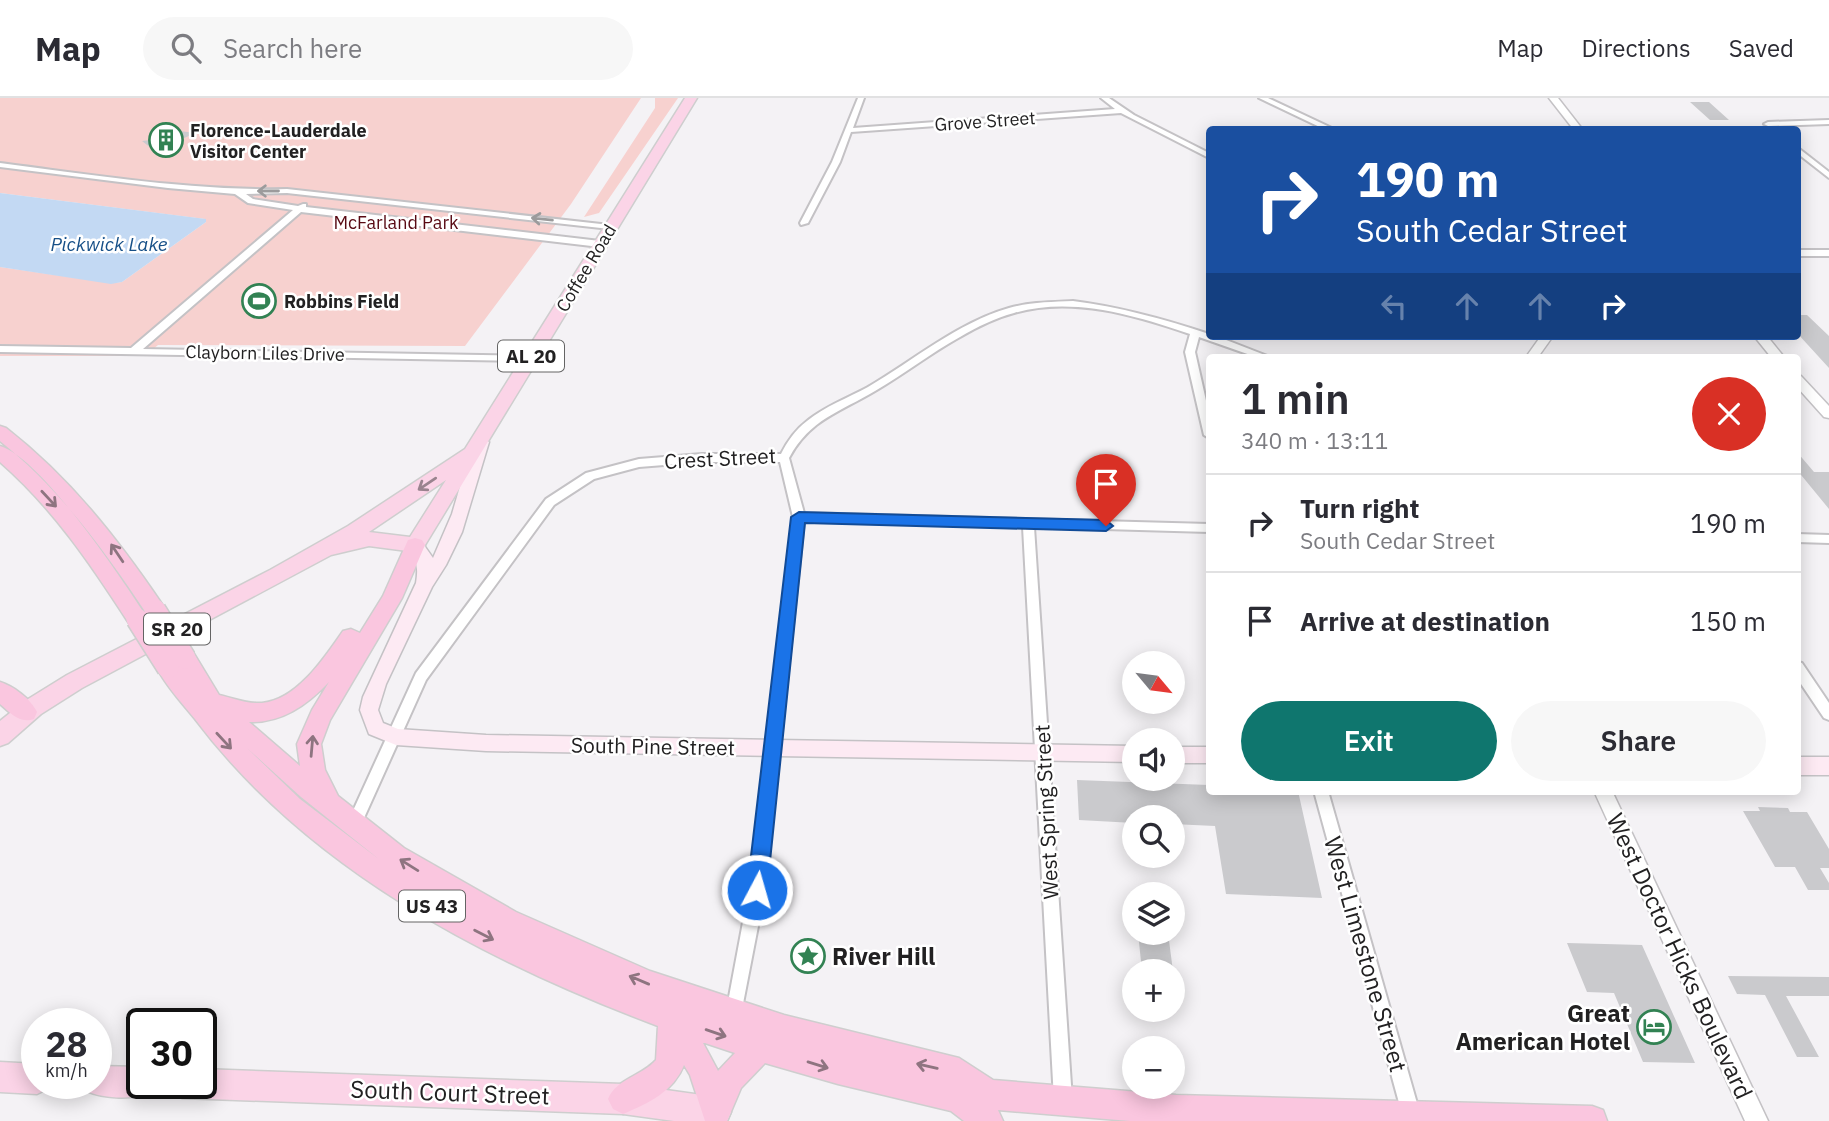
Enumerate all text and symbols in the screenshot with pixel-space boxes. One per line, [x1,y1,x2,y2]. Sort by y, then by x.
search box [143,17,633,80]
text: Map [35,27,101,70]
icon: search [167,29,205,67]
text: Search here [223,31,362,65]
text: Map [1497,32,1543,64]
text: Directions [1581,32,1691,64]
text: Saved [1729,32,1794,64]
street label: Grove Street [934,106,1036,136]
place label: Florence-Lauderdale Visitor Center [190,119,367,163]
building icon: Florence-Lauderdale Visitor Center [147,121,185,159]
text: 190 m [1356,147,1500,210]
icon: right [1241,154,1332,245]
one-way arrow [256,184,279,197]
text: South Cedar Street [1356,209,1628,251]
park label: McFarland Park [333,211,459,234]
one-way arrow [532,213,554,226]
street label: Coffee Road [551,220,621,316]
water label: Pickwick Lake [50,232,168,256]
sports icon: Robbins Field [240,282,278,320]
icon: left [1375,287,1413,325]
icon: ahead [1448,287,1486,325]
icon: ahead [1521,287,1559,325]
icon: right [1594,287,1632,325]
place label: Robbins Field [284,290,399,313]
street label: Clayborn Liles Drive [185,340,345,366]
road number: AL 20 [498,340,564,372]
text: 1 min [1241,371,1350,426]
button: close [1692,377,1766,451]
text: 340 m · 13:11 [1241,425,1388,455]
street label: Crest Street [663,441,777,475]
pin [1076,454,1136,526]
icon: arrive [1087,465,1125,503]
one-way arrow [418,477,437,491]
one-way arrow [41,490,58,507]
text: Turn right [1300,491,1419,525]
icon: right [1241,504,1279,542]
text: 190 m [1690,506,1766,540]
text: South Cedar Street [1300,525,1495,555]
one-way arrow [110,544,124,563]
icon: arrive [1241,602,1279,640]
text: Arrive at destination [1300,604,1550,638]
text: 150 m [1690,604,1766,638]
road number: SR 20 [144,614,210,644]
north arrow [1122,651,1185,714]
map controls [1122,651,1185,1099]
button: Exit [1241,701,1497,781]
button: Share [1511,701,1766,781]
street label: West Spring Street [1027,724,1065,900]
button: sound [1122,728,1185,791]
street label: South Pine Street [571,731,735,761]
one-way arrow [216,732,232,750]
one-way arrow [306,736,319,758]
button: search [1122,805,1185,868]
street label: West Doctor Hicks Boulevard [1600,808,1760,1104]
street label: West Limestone Street [1317,833,1415,1075]
position arrow [720,853,794,927]
one-way arrow [400,857,420,871]
button: layers [1122,882,1185,945]
road number: US 43 [399,890,465,922]
one-way arrow [473,928,494,942]
place icon: River Hill [789,937,827,975]
place label: River Hill [832,940,935,972]
button: + [1122,959,1185,1022]
one-way arrow [629,973,650,986]
place label: Great American Hotel [1455,997,1630,1057]
speed limit sign: 30 [126,1008,217,1099]
hotel icon: Great American Hotel [1635,1008,1673,1046]
text: 28 [45,1021,88,1067]
one-way arrow [704,1028,726,1040]
button: − [1122,1036,1185,1099]
one-way arrow [916,1058,939,1072]
text: km/h [45,1059,88,1082]
one-way arrow [807,1059,829,1072]
street label: South Court Street [350,1073,550,1111]

